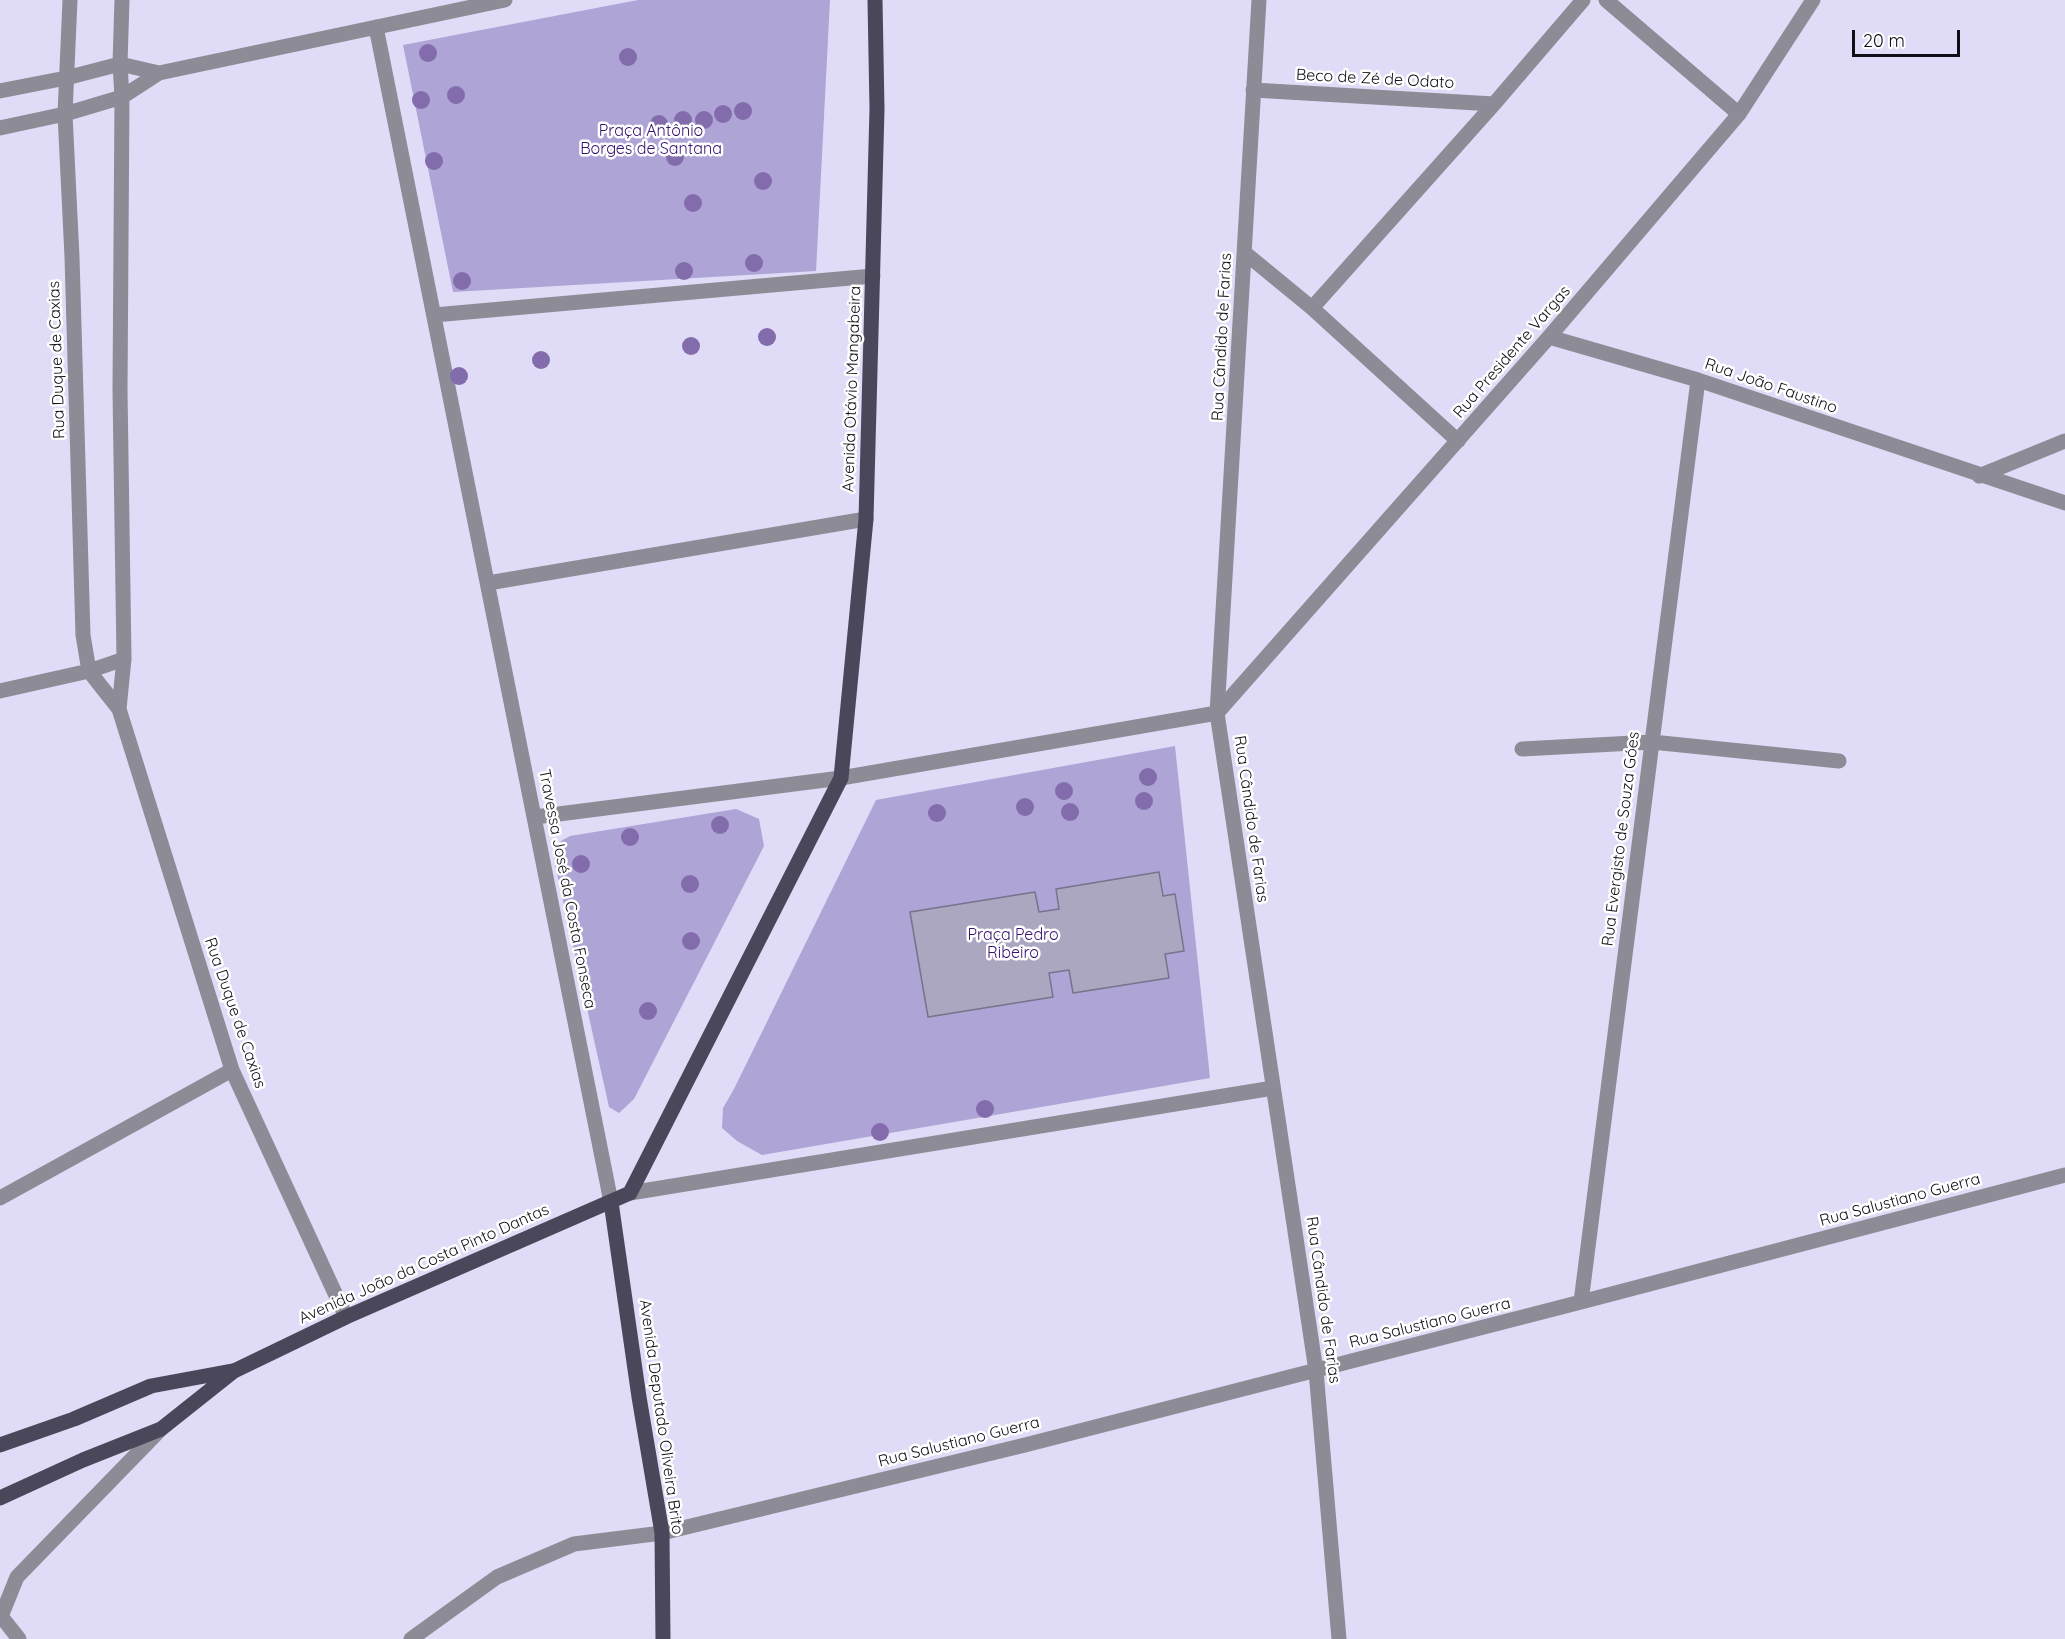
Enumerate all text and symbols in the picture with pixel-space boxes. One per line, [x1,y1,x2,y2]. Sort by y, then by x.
scale bar [1855,18,1963,56]
text: 20 m [1863,29,1905,52]
street label: Beco de Zé de Odato [1295,65,1455,93]
park label: Praça Antônio Borges de Santana [580,121,722,159]
street label: Rua Cândido de Farias [1208,252,1236,422]
street label: Rua Duque de Caxias [45,281,69,439]
street label: Rua Presidente Vargas [1449,282,1575,422]
street label: Avenida Otávio Mangabeira [839,285,865,493]
street label: Rua João Faustino [1702,354,1840,418]
street label: Rua Evergisto de Souza Góes [1598,731,1644,947]
street label: Rua Cândido de Farias [1230,734,1272,904]
street label: Travessa José da Costa Fonseca [534,768,600,1010]
park label: Praça Pedro Ribeiro [967,925,1059,963]
street label: Rua Duque de Caxias [200,935,270,1091]
street label: Rua Salustiano Guerra [1818,1169,1982,1231]
street label: Avenida João da Costa Pinto Dantas [296,1200,552,1328]
street label: Rua Cândido de Farias [1302,1215,1344,1385]
street label: Rua Salustiano Guerra [1347,1294,1513,1352]
street label: Avenida Deputado Oliveira Brito [635,1298,687,1536]
street label: Rua Salustiano Guerra [876,1413,1042,1471]

